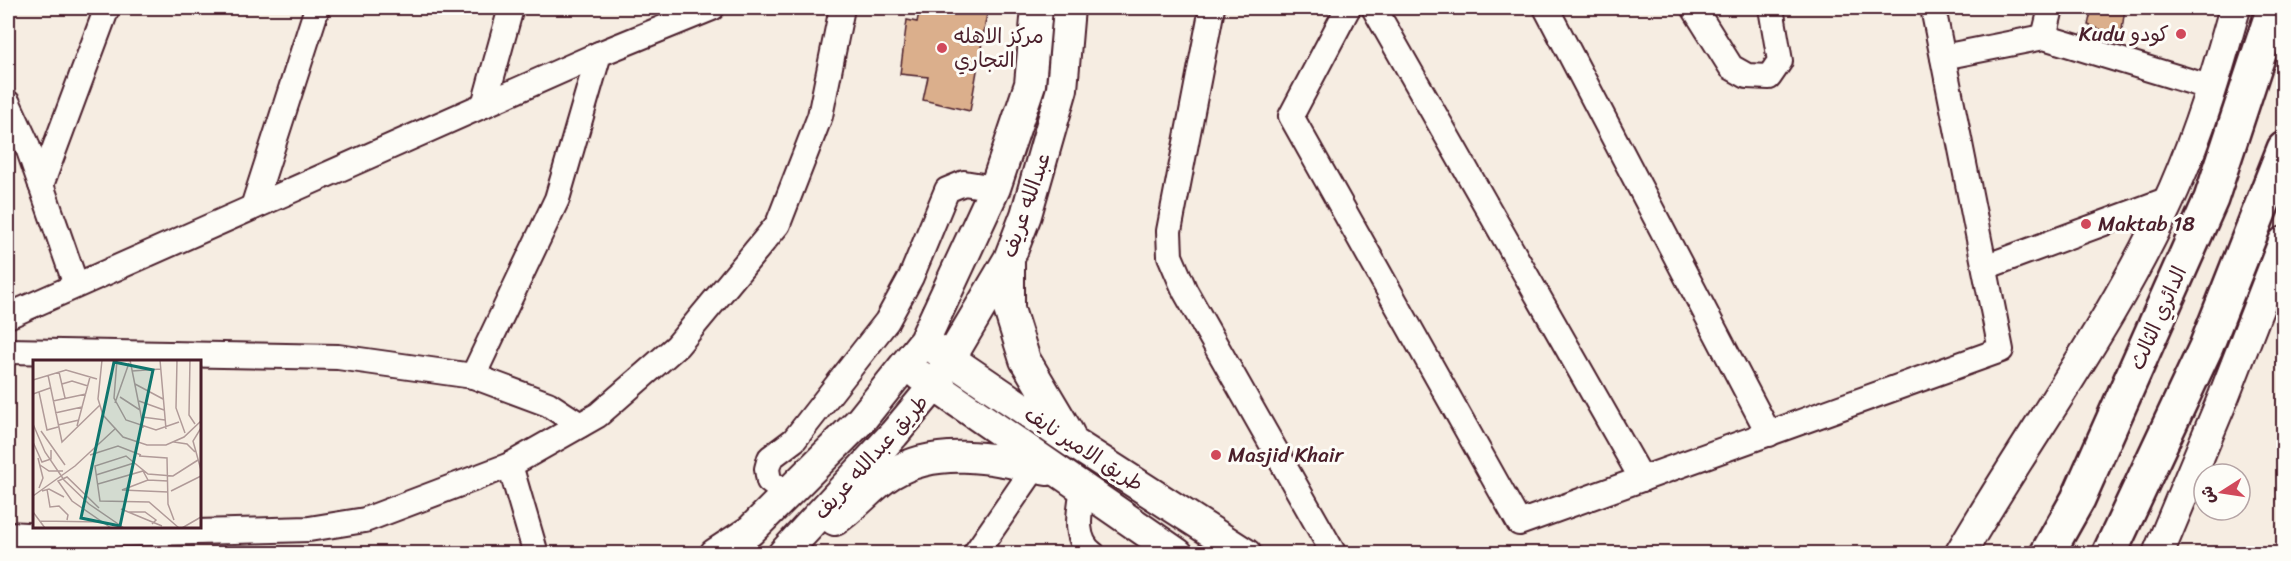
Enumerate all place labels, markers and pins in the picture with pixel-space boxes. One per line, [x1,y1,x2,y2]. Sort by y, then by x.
place label: Kudu كودو [2079,15,2169,53]
place label: مركز الاهله التجاري [954,17,1044,79]
marker: Kudu كودو [2174,27,2188,41]
marker: مركز الاهله التجاري [935,41,949,55]
place label: Maktab 18 [2098,205,2195,243]
marker: Maktab 18 [2079,217,2093,231]
place label: Masjid Khair [1228,436,1345,474]
marker: Masjid Khair [1209,448,1223,462]

